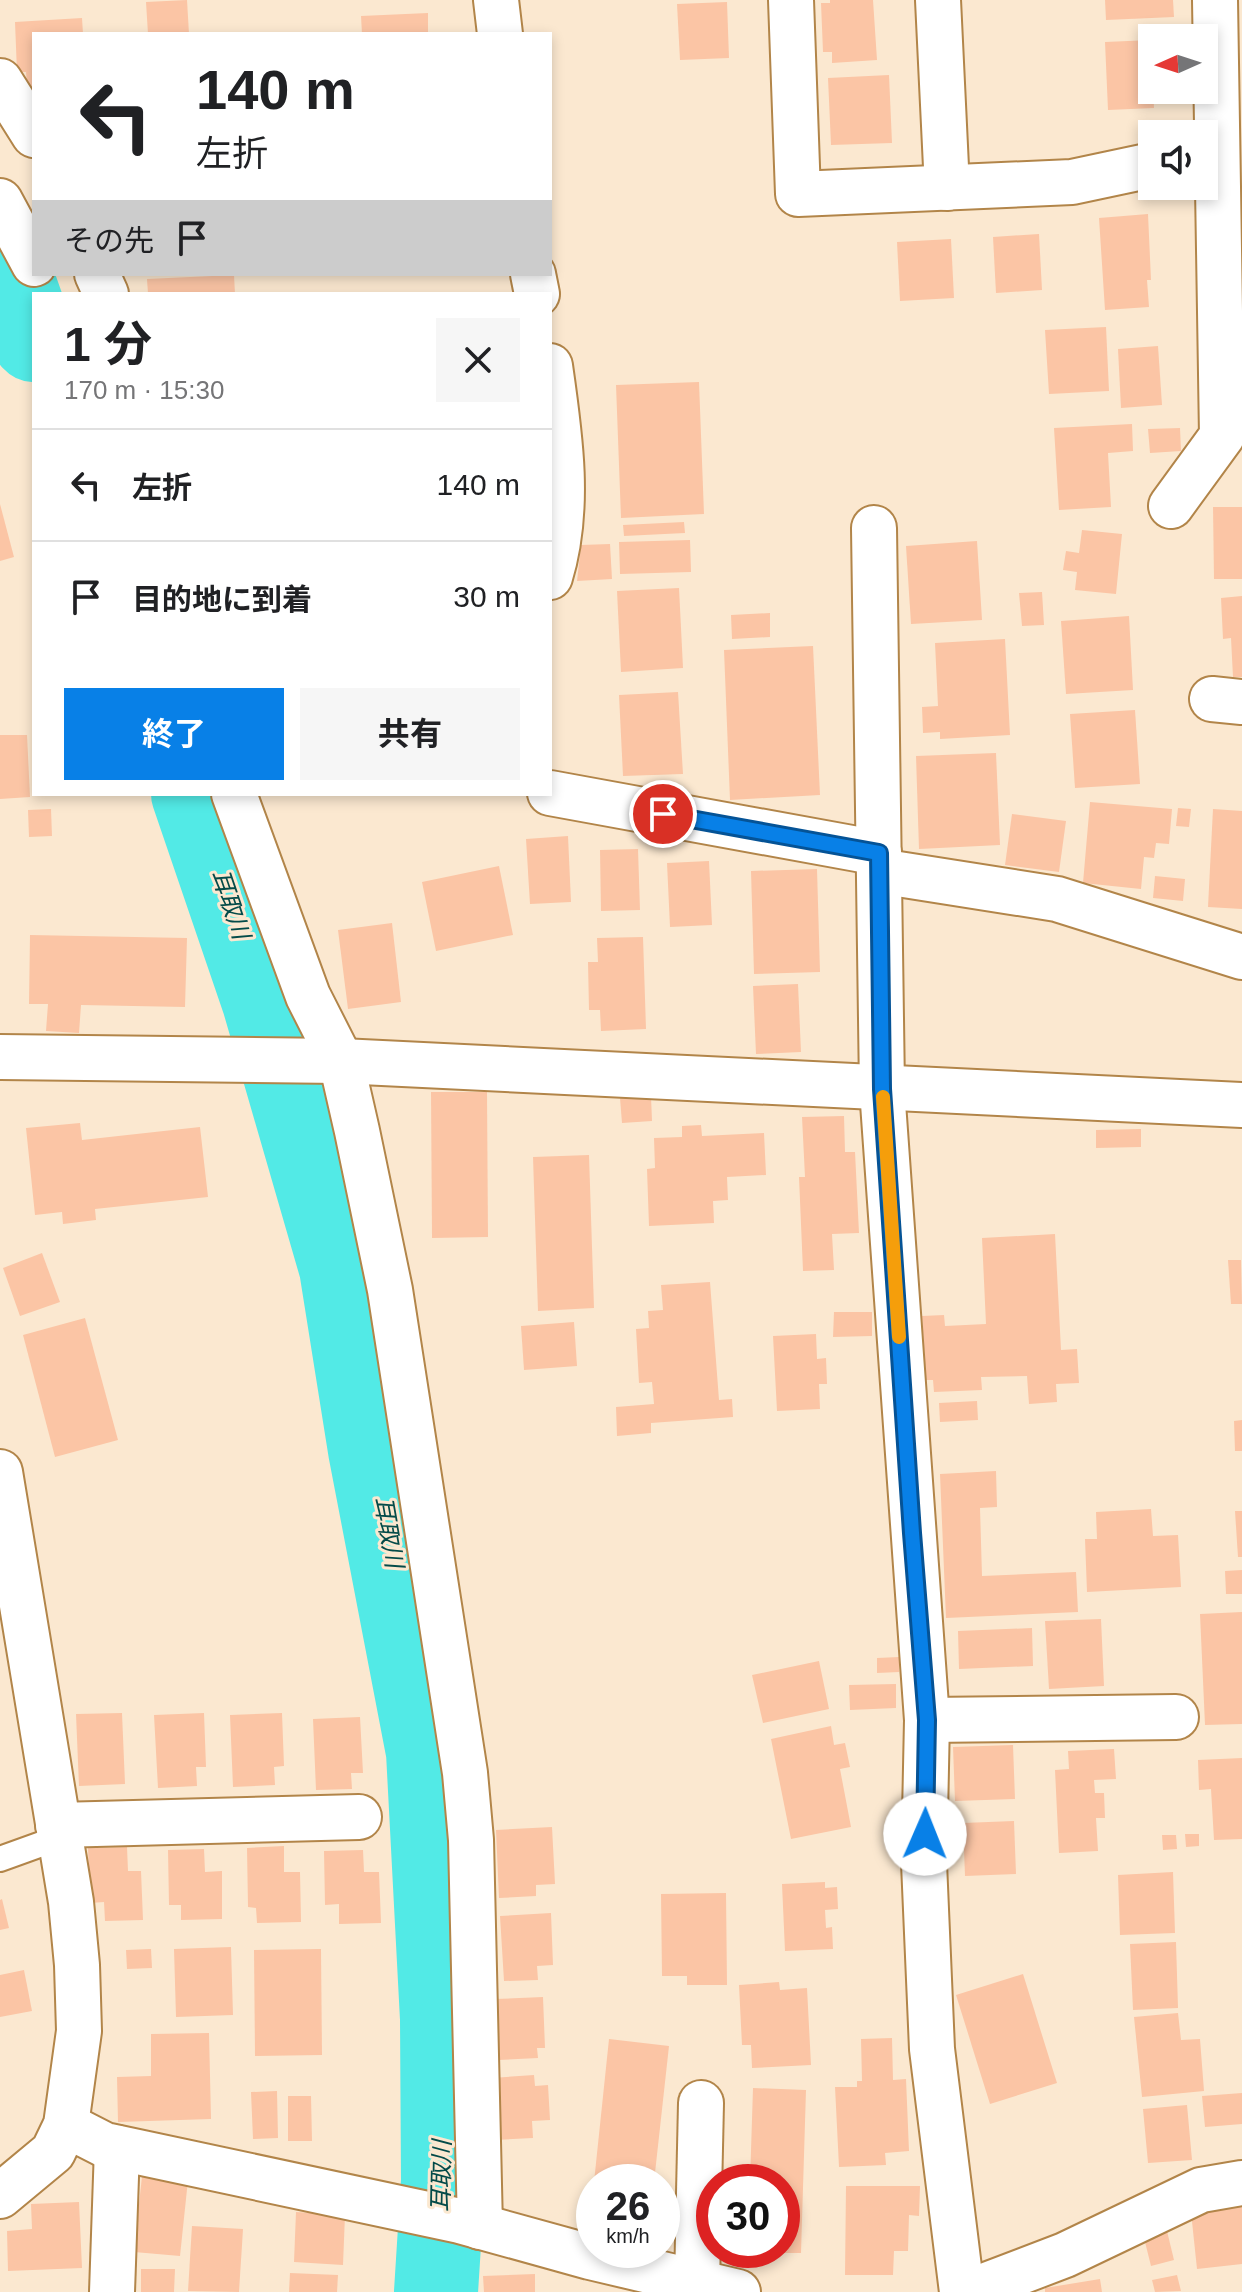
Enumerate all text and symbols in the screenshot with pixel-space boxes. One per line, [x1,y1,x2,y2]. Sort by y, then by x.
north arrow [1138,24,1218,104]
map controls [1138,24,1218,200]
text: 140 m [196,58,355,121]
icon: left [64,64,168,168]
button: sound [1138,120,1218,200]
text: 左折 [196,133,268,174]
icon: arrive [170,216,214,260]
text: その先 [64,224,154,257]
text: 1 分 [64,318,152,371]
button: close [436,318,520,402]
text: 170 m · 15:30 [64,375,224,405]
icon: left [64,463,108,507]
text: 140 m [437,468,520,501]
text: 左折 [132,471,192,504]
icon: arrive [64,575,108,619]
text: 30 m [453,580,520,613]
text: 目的地に到着 [132,583,312,616]
button: 終了 [64,688,284,780]
button: 共有 [300,688,520,780]
pin [629,780,697,848]
icon: arrive [641,792,685,836]
water label: 耳取川 [207,866,256,945]
water label: 耳取川 [369,1494,409,1573]
position arrow [883,1792,967,1876]
water label: 耳取川 [427,2137,455,2212]
speed limit sign: 30 [696,2164,800,2268]
text: 26 [606,2184,650,2228]
text: km/h [606,2225,650,2247]

